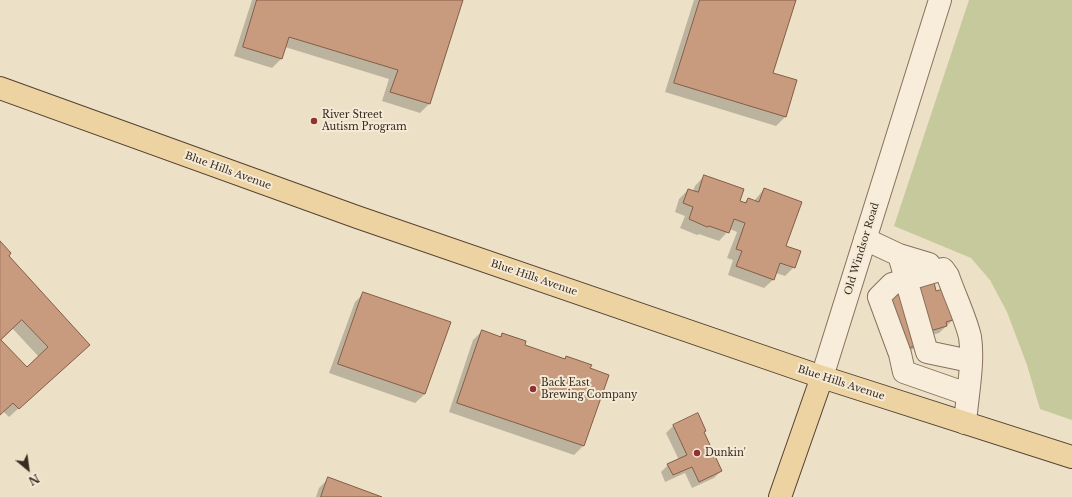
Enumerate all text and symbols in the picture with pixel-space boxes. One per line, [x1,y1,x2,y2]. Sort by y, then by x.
place label: River Street Autism Program [322,109,407,132]
marker: River Street Autism Program [309,116,319,126]
street label: Blue Hills Avenue [183,150,273,192]
street label: Old Windsor Road [842,201,882,297]
street label: Blue Hills Avenue [489,258,579,298]
street label: Blue Hills Avenue [796,363,886,403]
place label: Back East Brewing Company [541,377,637,400]
marker: Back East Brewing Company [528,384,538,394]
place label: Dunkin' [705,447,746,459]
marker: Dunkin' [692,448,702,458]
north arrow [8,449,48,489]
text: N [26,471,42,488]

